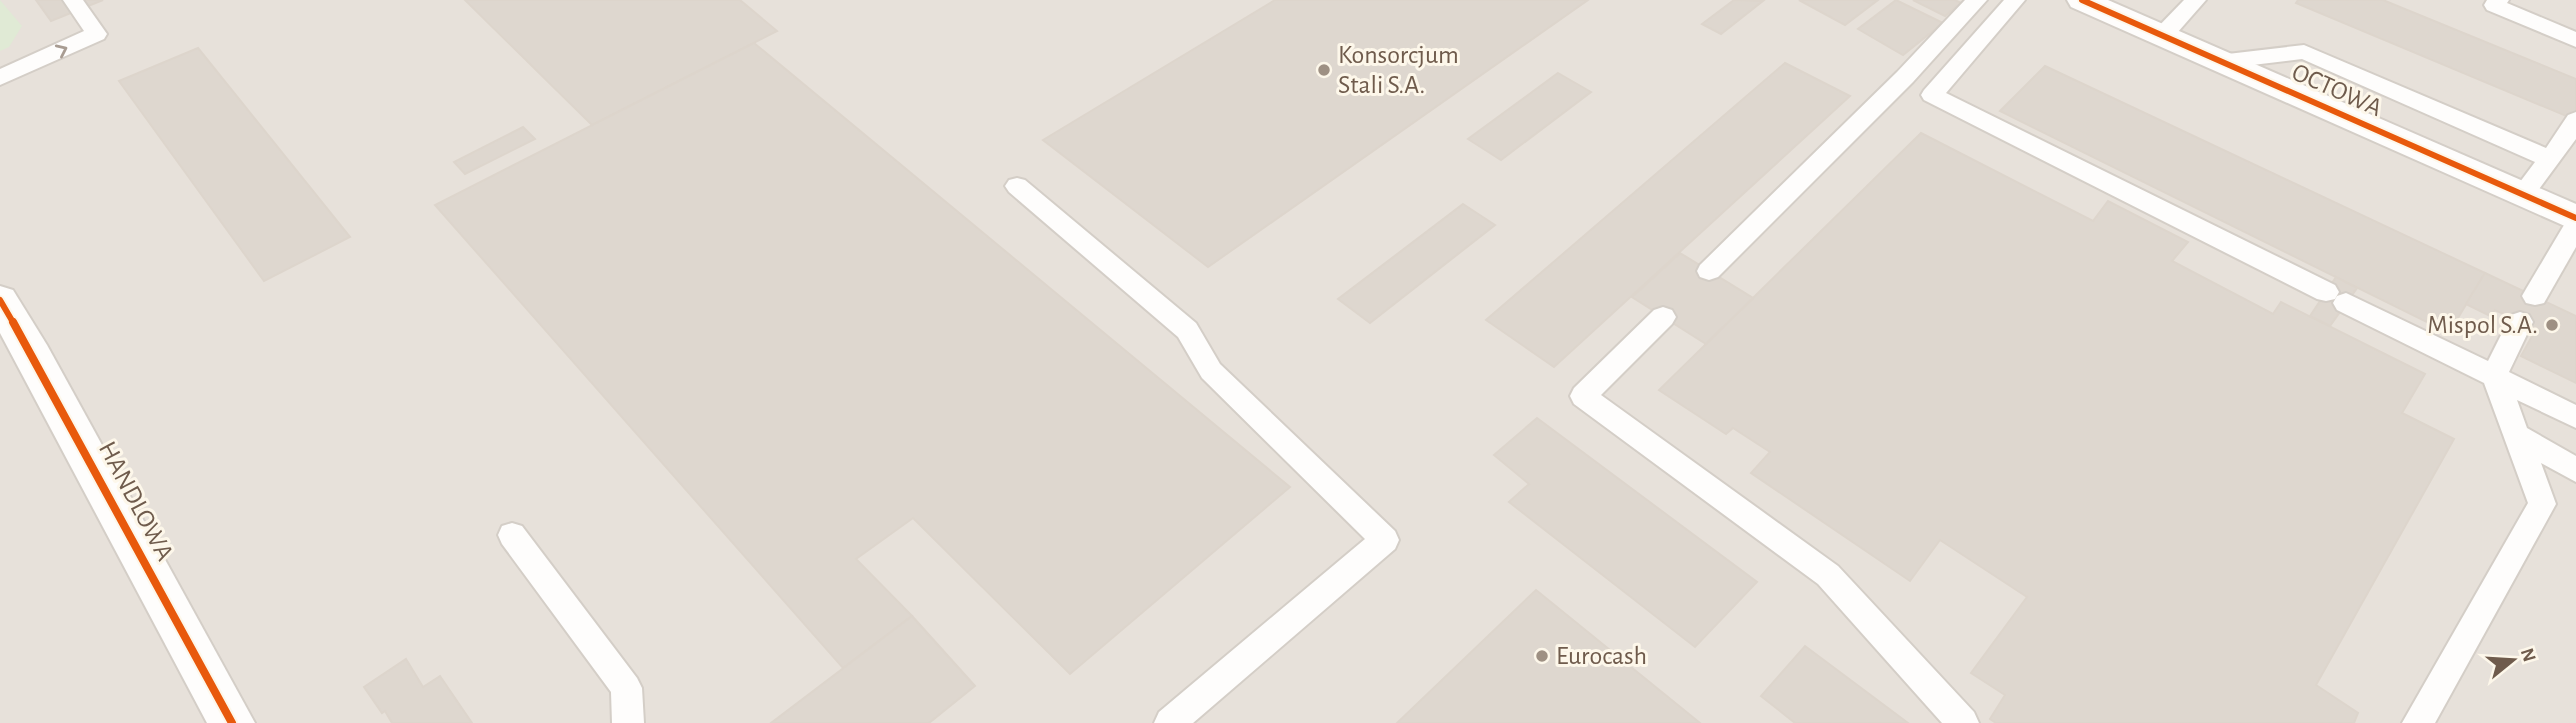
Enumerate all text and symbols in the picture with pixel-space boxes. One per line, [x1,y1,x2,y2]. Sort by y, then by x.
place label: Konsorcjum Stali S.A. [1338,42,1459,98]
one-way arrow [55,44,67,58]
street label: OCTOWA [2288,59,2386,121]
marker: Konsorcjum Stali S.A. [1316,62,1332,78]
place label: Mispol S.A. [2427,312,2538,338]
marker: Mispol S.A. [2544,317,2560,333]
street label: HANDLOWA [94,437,178,565]
north arrow [2478,625,2548,695]
place label: Eurocash [1556,643,1647,669]
text: N [2517,646,2539,664]
marker: Eurocash [1534,648,1550,664]

